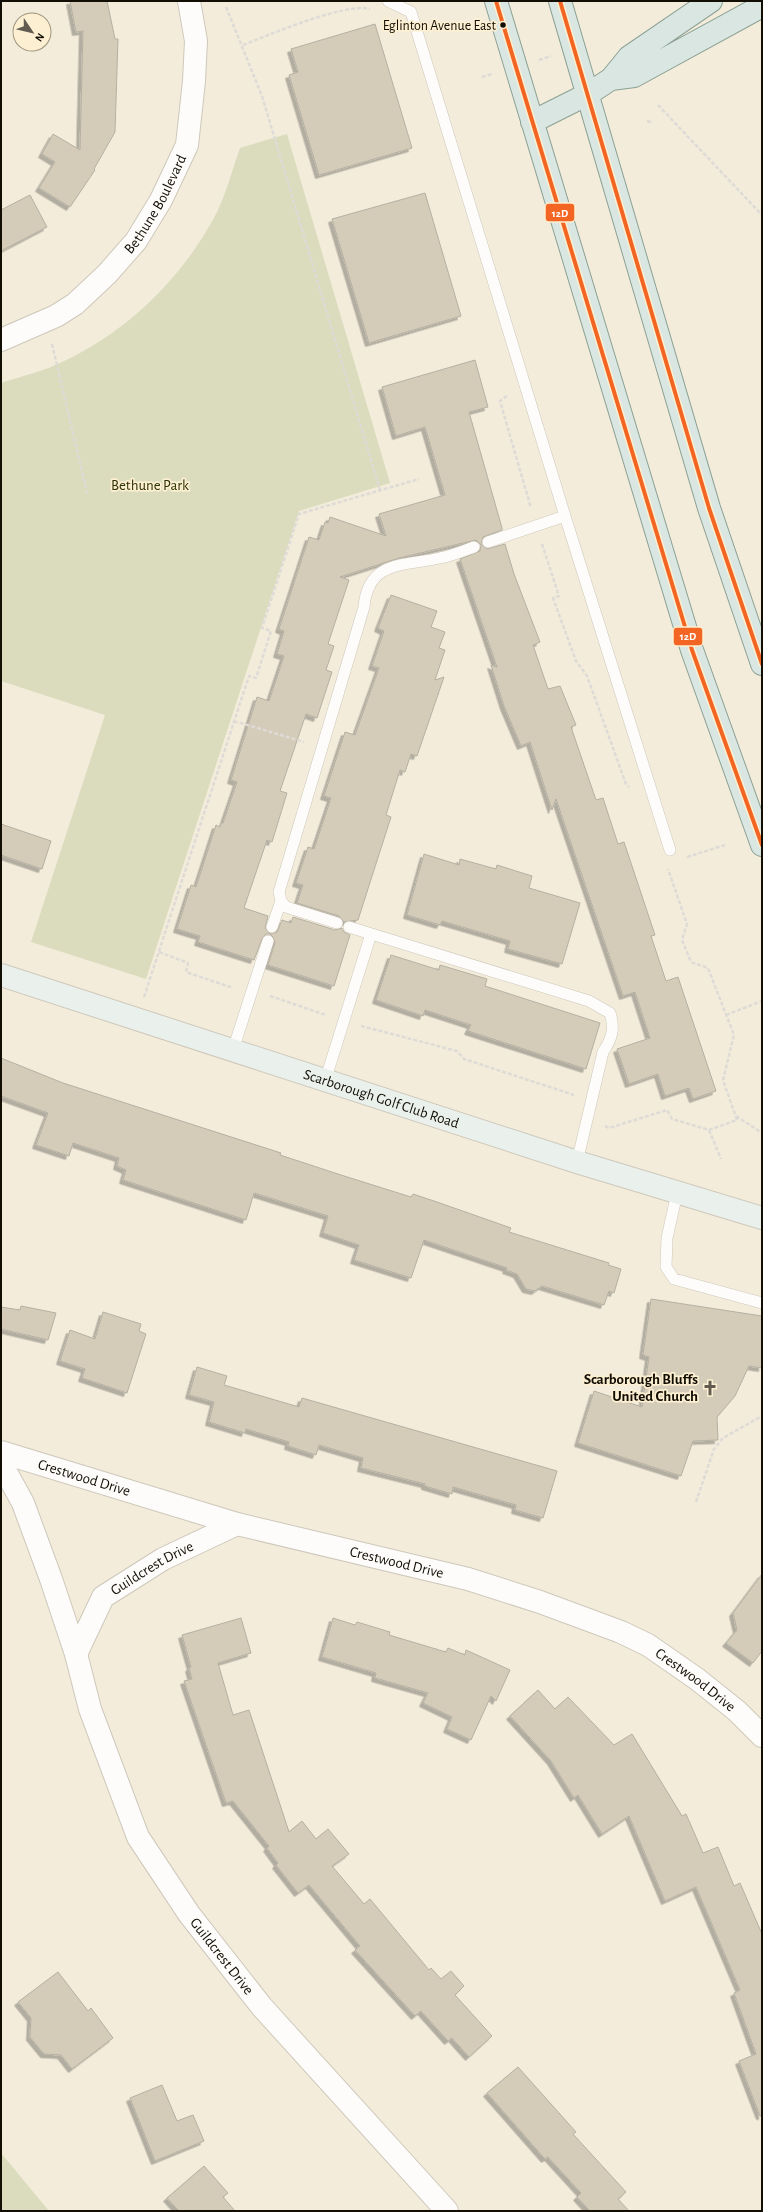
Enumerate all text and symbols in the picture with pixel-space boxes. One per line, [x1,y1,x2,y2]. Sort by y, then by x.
north arrow [12,12,52,52]
place label: Eglinton Avenue East [383,19,497,33]
marker: Eglinton Avenue East [498,20,508,30]
text: N [33,31,46,44]
street label: Bethune Boulevard [122,152,189,257]
line badge: 12D [545,203,575,222]
text: 12D [552,208,568,219]
park label: Bethune Park [111,478,189,493]
line badge: 12D [673,627,703,646]
text: 12D [680,631,696,642]
street label: Scarborough Golf Club Road [302,1067,461,1131]
place label: Scarborough Bluffs United Church [584,1372,698,1404]
church icon: Scarborough Bluffs United Church [701,1379,719,1397]
street label: Crestwood Drive [36,1457,132,1499]
street label: Guildcrest Drive [108,1539,196,1598]
street label: Crestwood Drive [348,1544,445,1581]
street label: Crestwood Drive [652,1646,738,1715]
street label: Guildcrest Drive [187,1915,256,1998]

